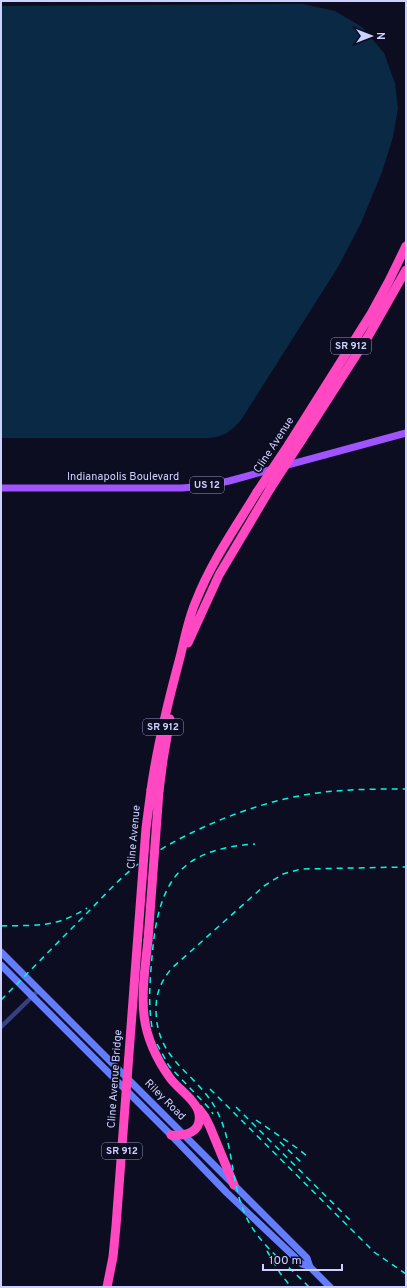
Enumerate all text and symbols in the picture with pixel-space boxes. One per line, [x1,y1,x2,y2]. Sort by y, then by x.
north arrow [351,16,391,56]
text: N [373,32,387,40]
road number: SR 912 [331,338,371,354]
street label: Cline Avenue [251,414,297,476]
street label: Indianapolis Boulevard [67,470,179,484]
road number: US 12 [190,477,224,493]
road number: SR 912 [143,719,183,735]
street label: Cline Avenue [124,804,144,869]
street label: Cline Avenue Bridge [105,1029,125,1129]
street label: Riley Road [141,1076,189,1124]
road number: SR 912 [102,1143,142,1159]
scale bar [263,1246,342,1272]
text: 100 m [269,1253,302,1269]

